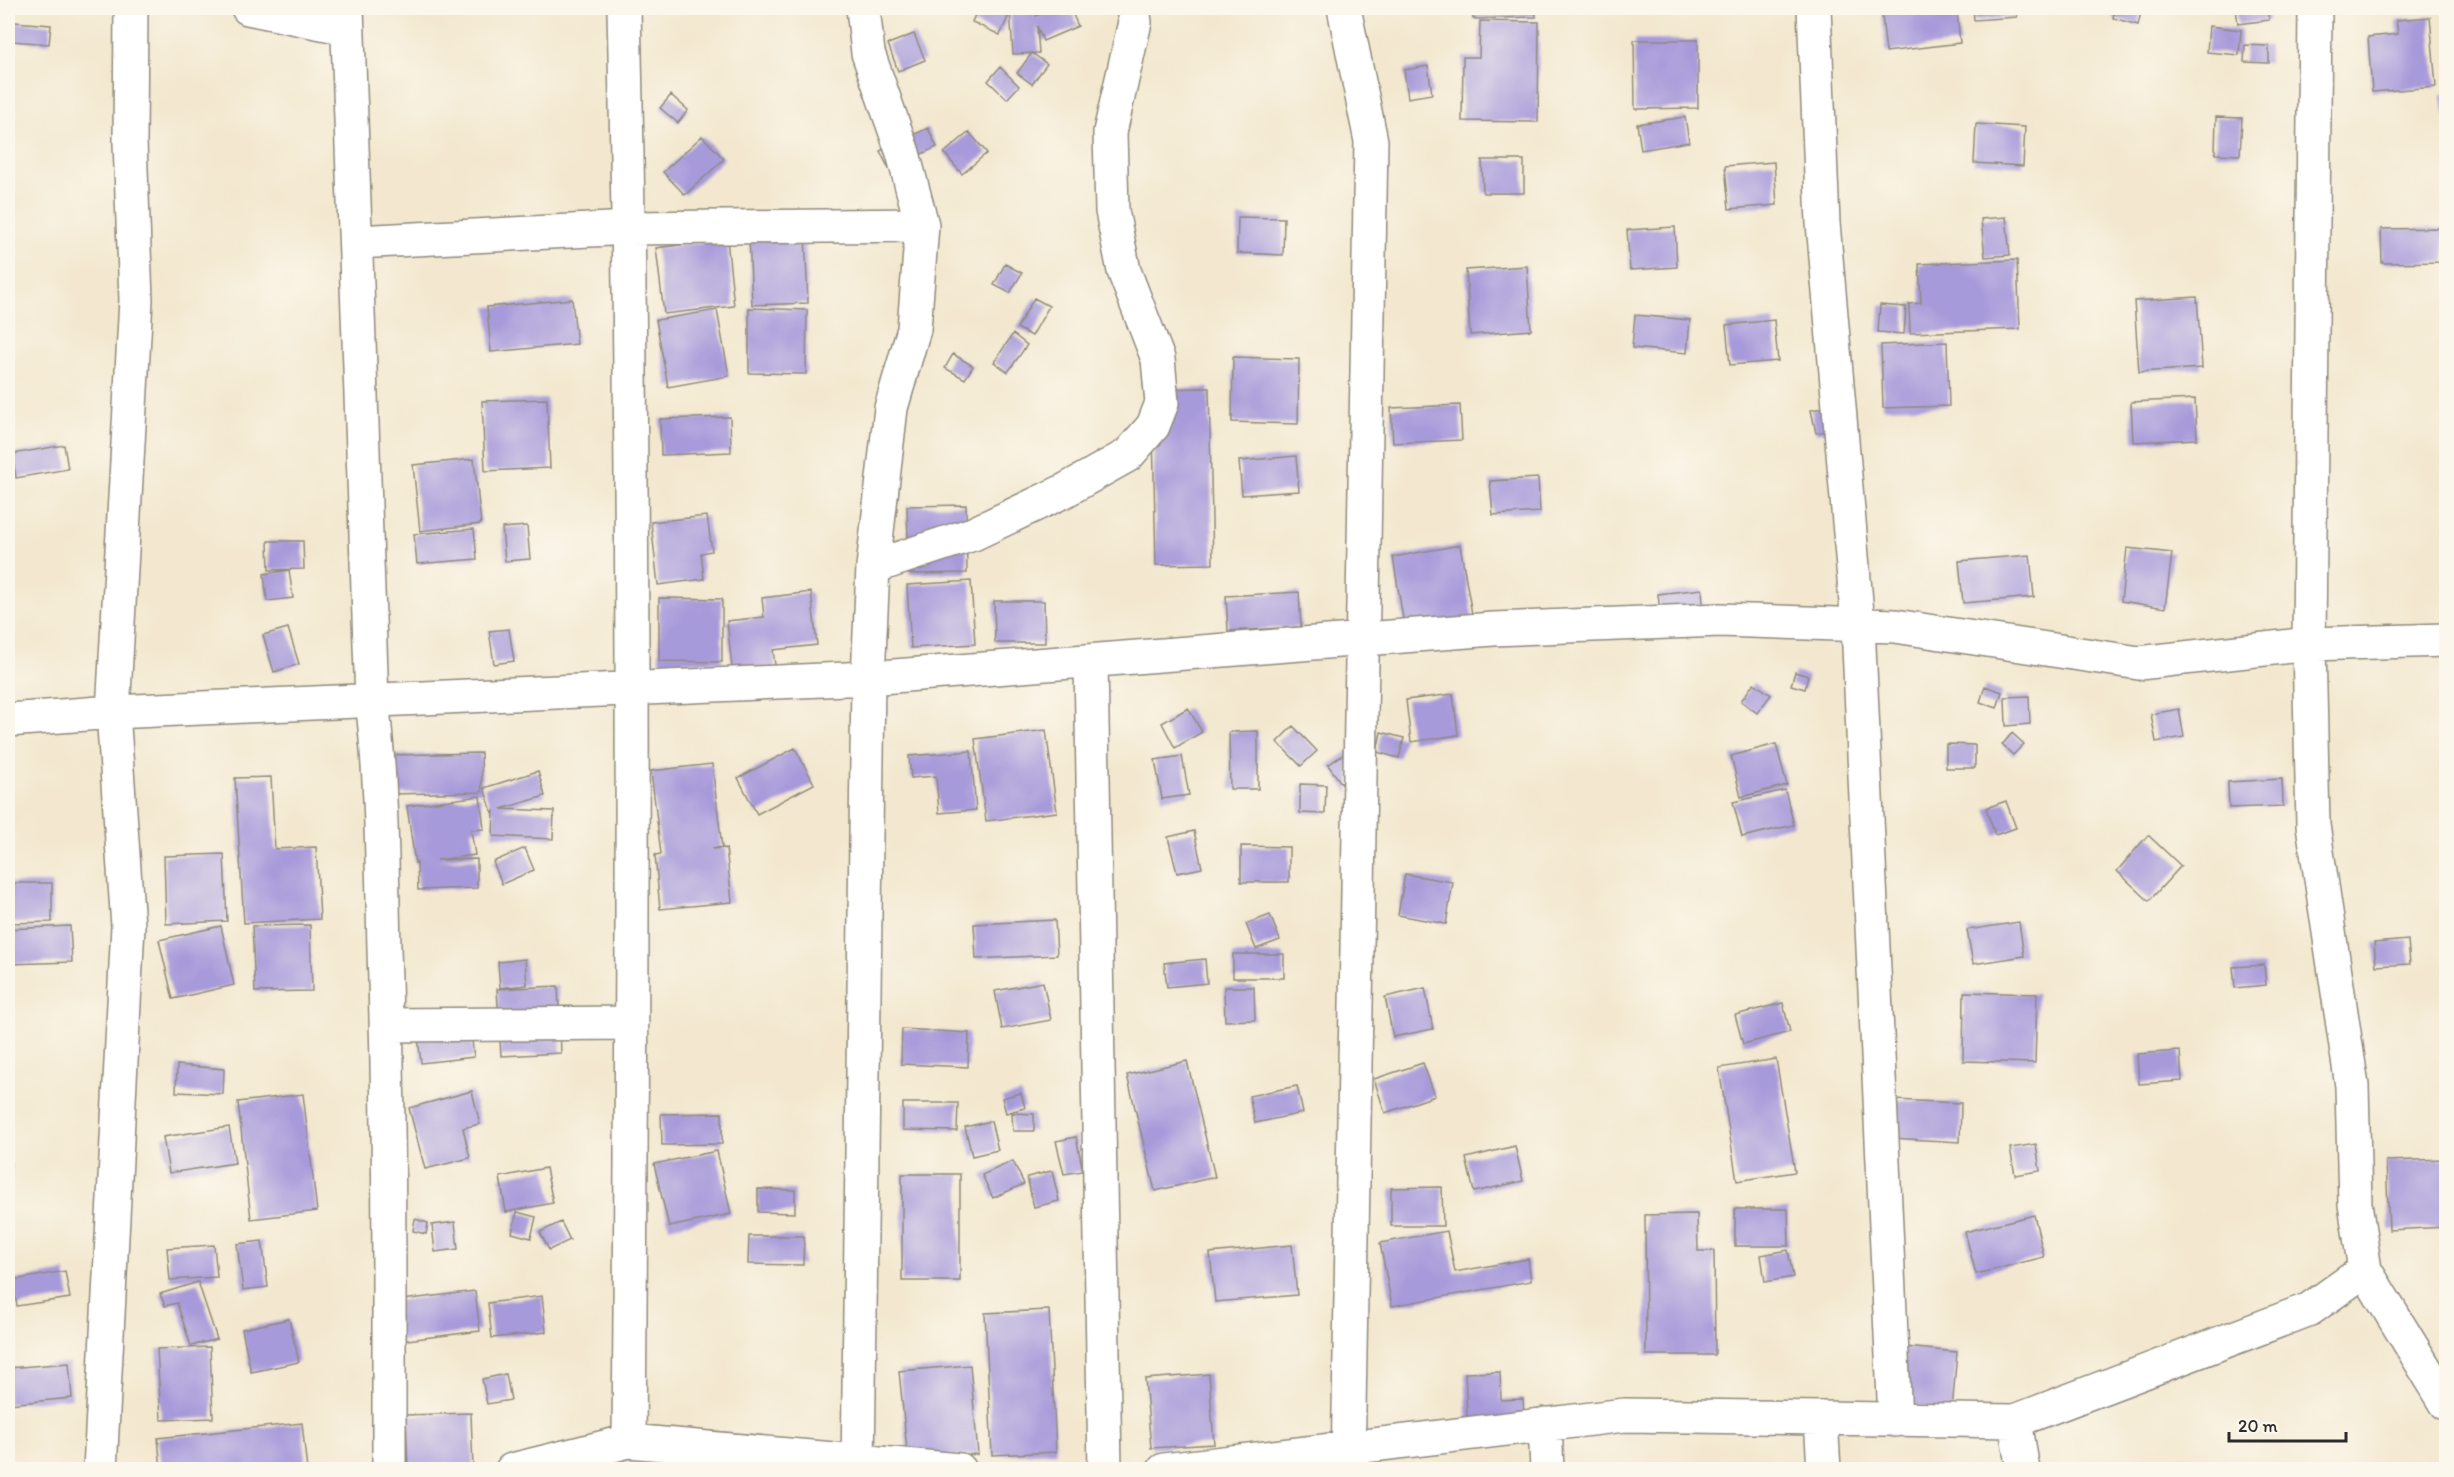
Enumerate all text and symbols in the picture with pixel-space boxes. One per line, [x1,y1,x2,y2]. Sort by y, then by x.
scale bar [2229,1405,2346,1443]
text: 20 m [2238,1415,2278,1437]

